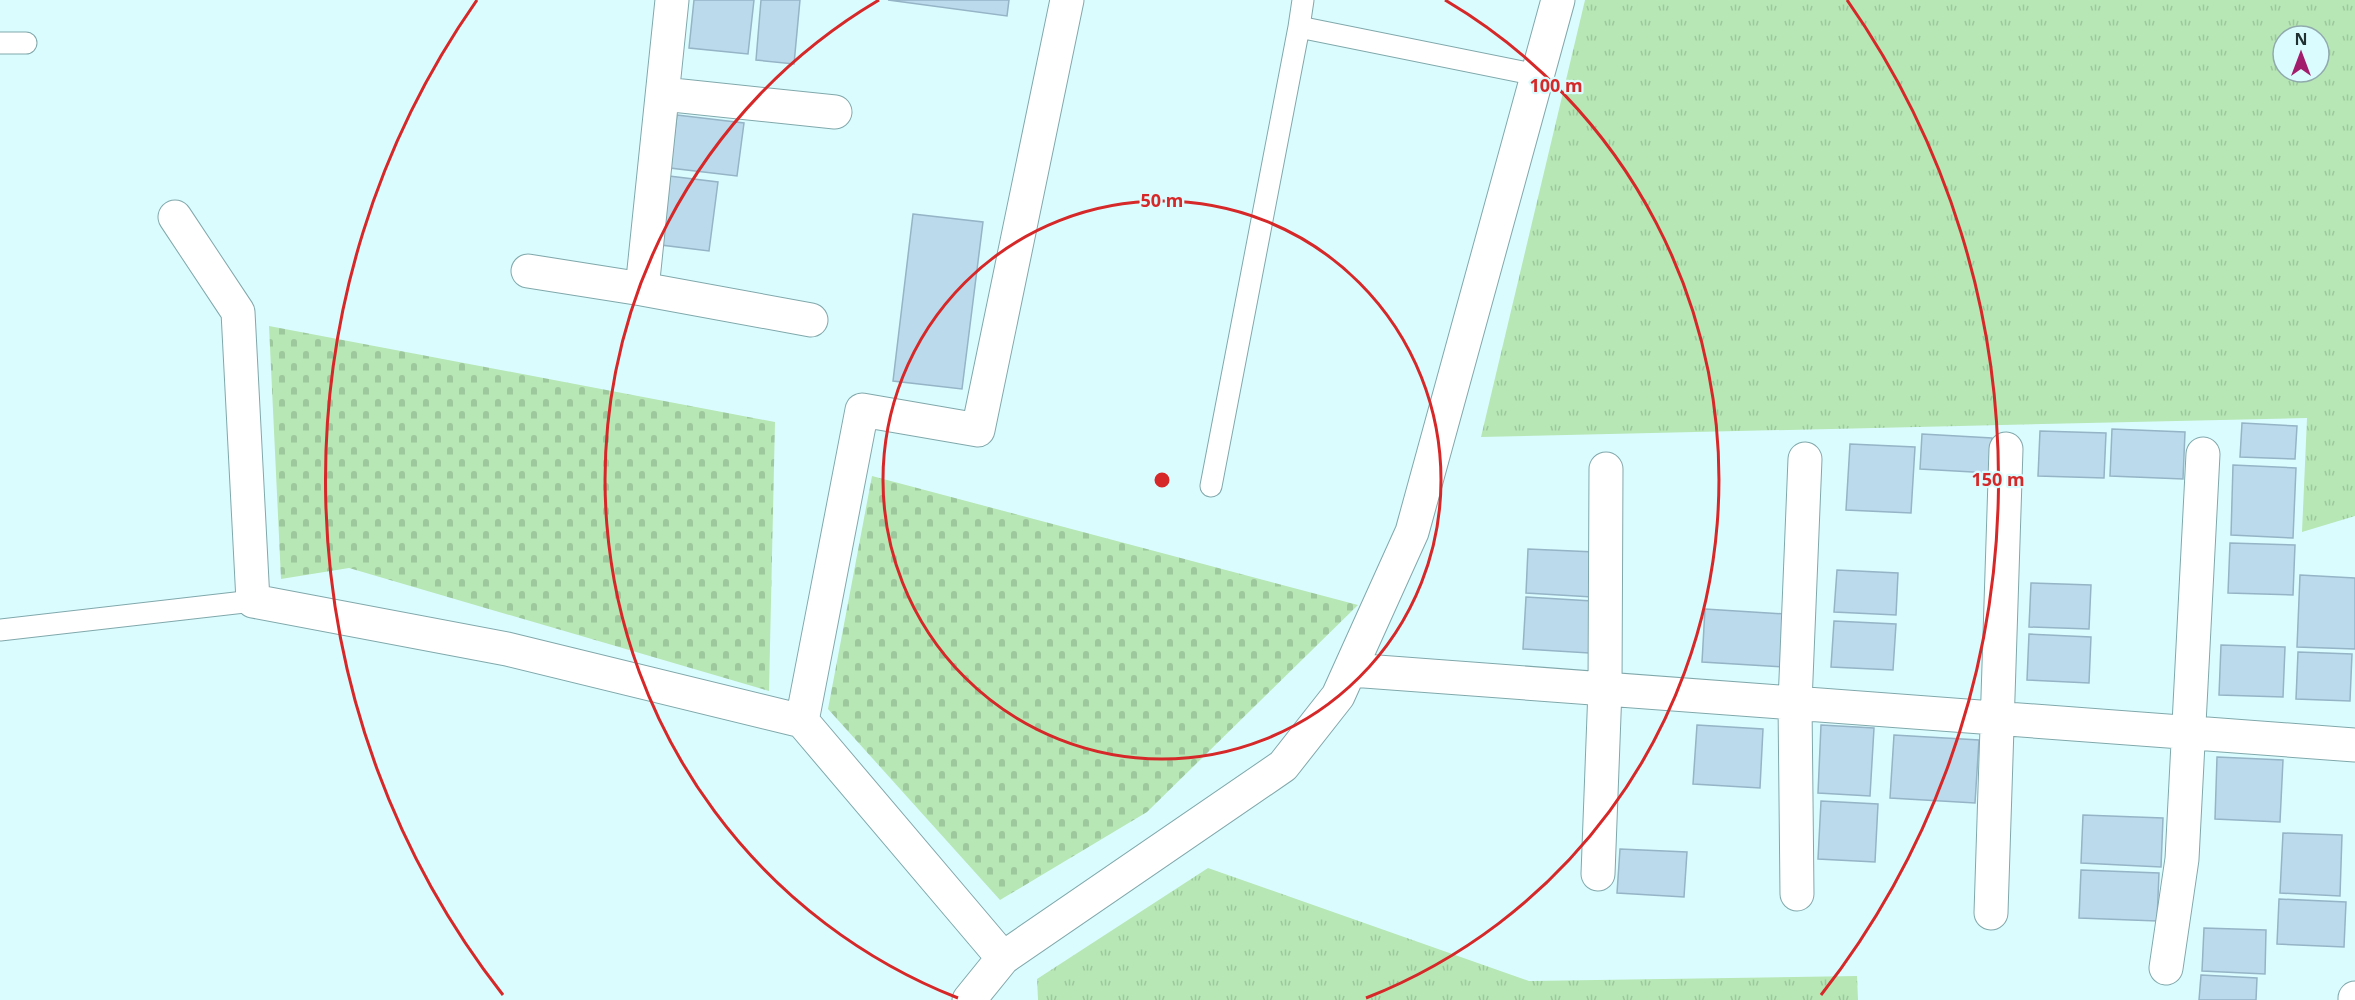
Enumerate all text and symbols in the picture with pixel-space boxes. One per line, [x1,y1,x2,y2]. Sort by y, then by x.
north arrow [2271,24,2331,84]
text: N [2294,28,2308,50]
text: 100 m [1529,73,1583,97]
text: 50 m [1141,188,1183,212]
text: 150 m [1971,467,2025,491]
centre of rings [1152,470,1172,490]

